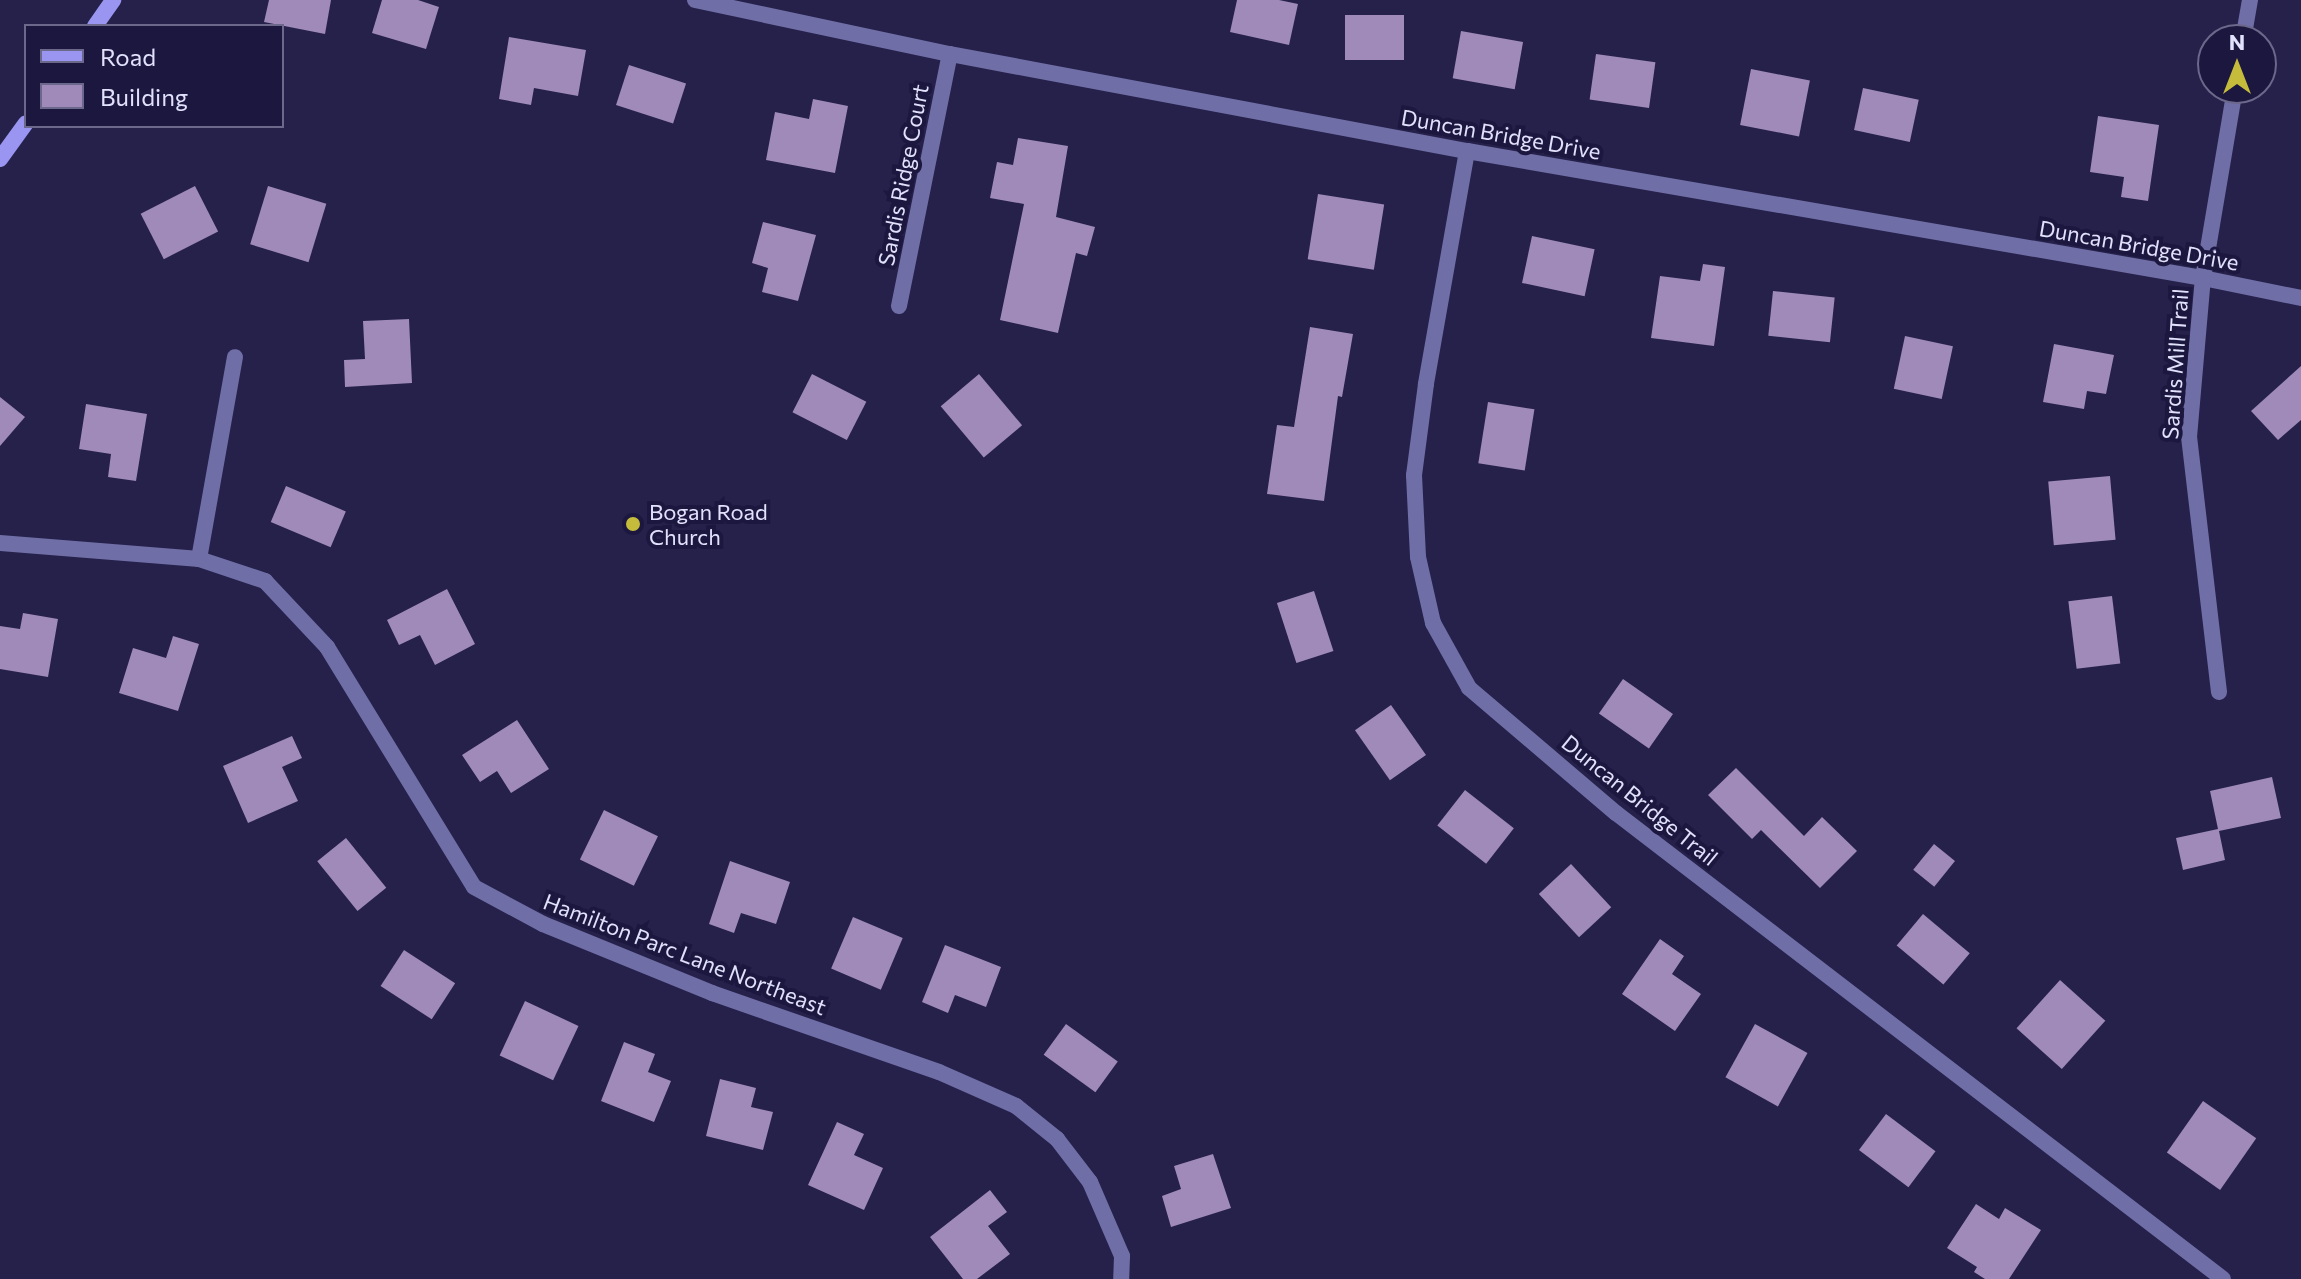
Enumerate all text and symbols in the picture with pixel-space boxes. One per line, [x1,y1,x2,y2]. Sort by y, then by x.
legend [24,24,284,128]
north arrow [2197,24,2277,104]
text: N [2229,28,2245,55]
text: Road [100,42,156,71]
text: Building [100,82,188,111]
street label: Sardis Ridge Court [872,82,934,268]
street label: Duncan Bridge Drive [1399,103,1603,165]
street label: Duncan Bridge Drive [2037,214,2241,276]
street label: Sardis Mill Trail [2157,288,2193,440]
place label: Bogan Road Church [649,498,768,550]
marker: Bogan Road Church [624,515,642,533]
street label: Duncan Bridge Trail [1557,729,1723,871]
street label: Hamilton Parc Lane Northeast [540,888,830,1020]

